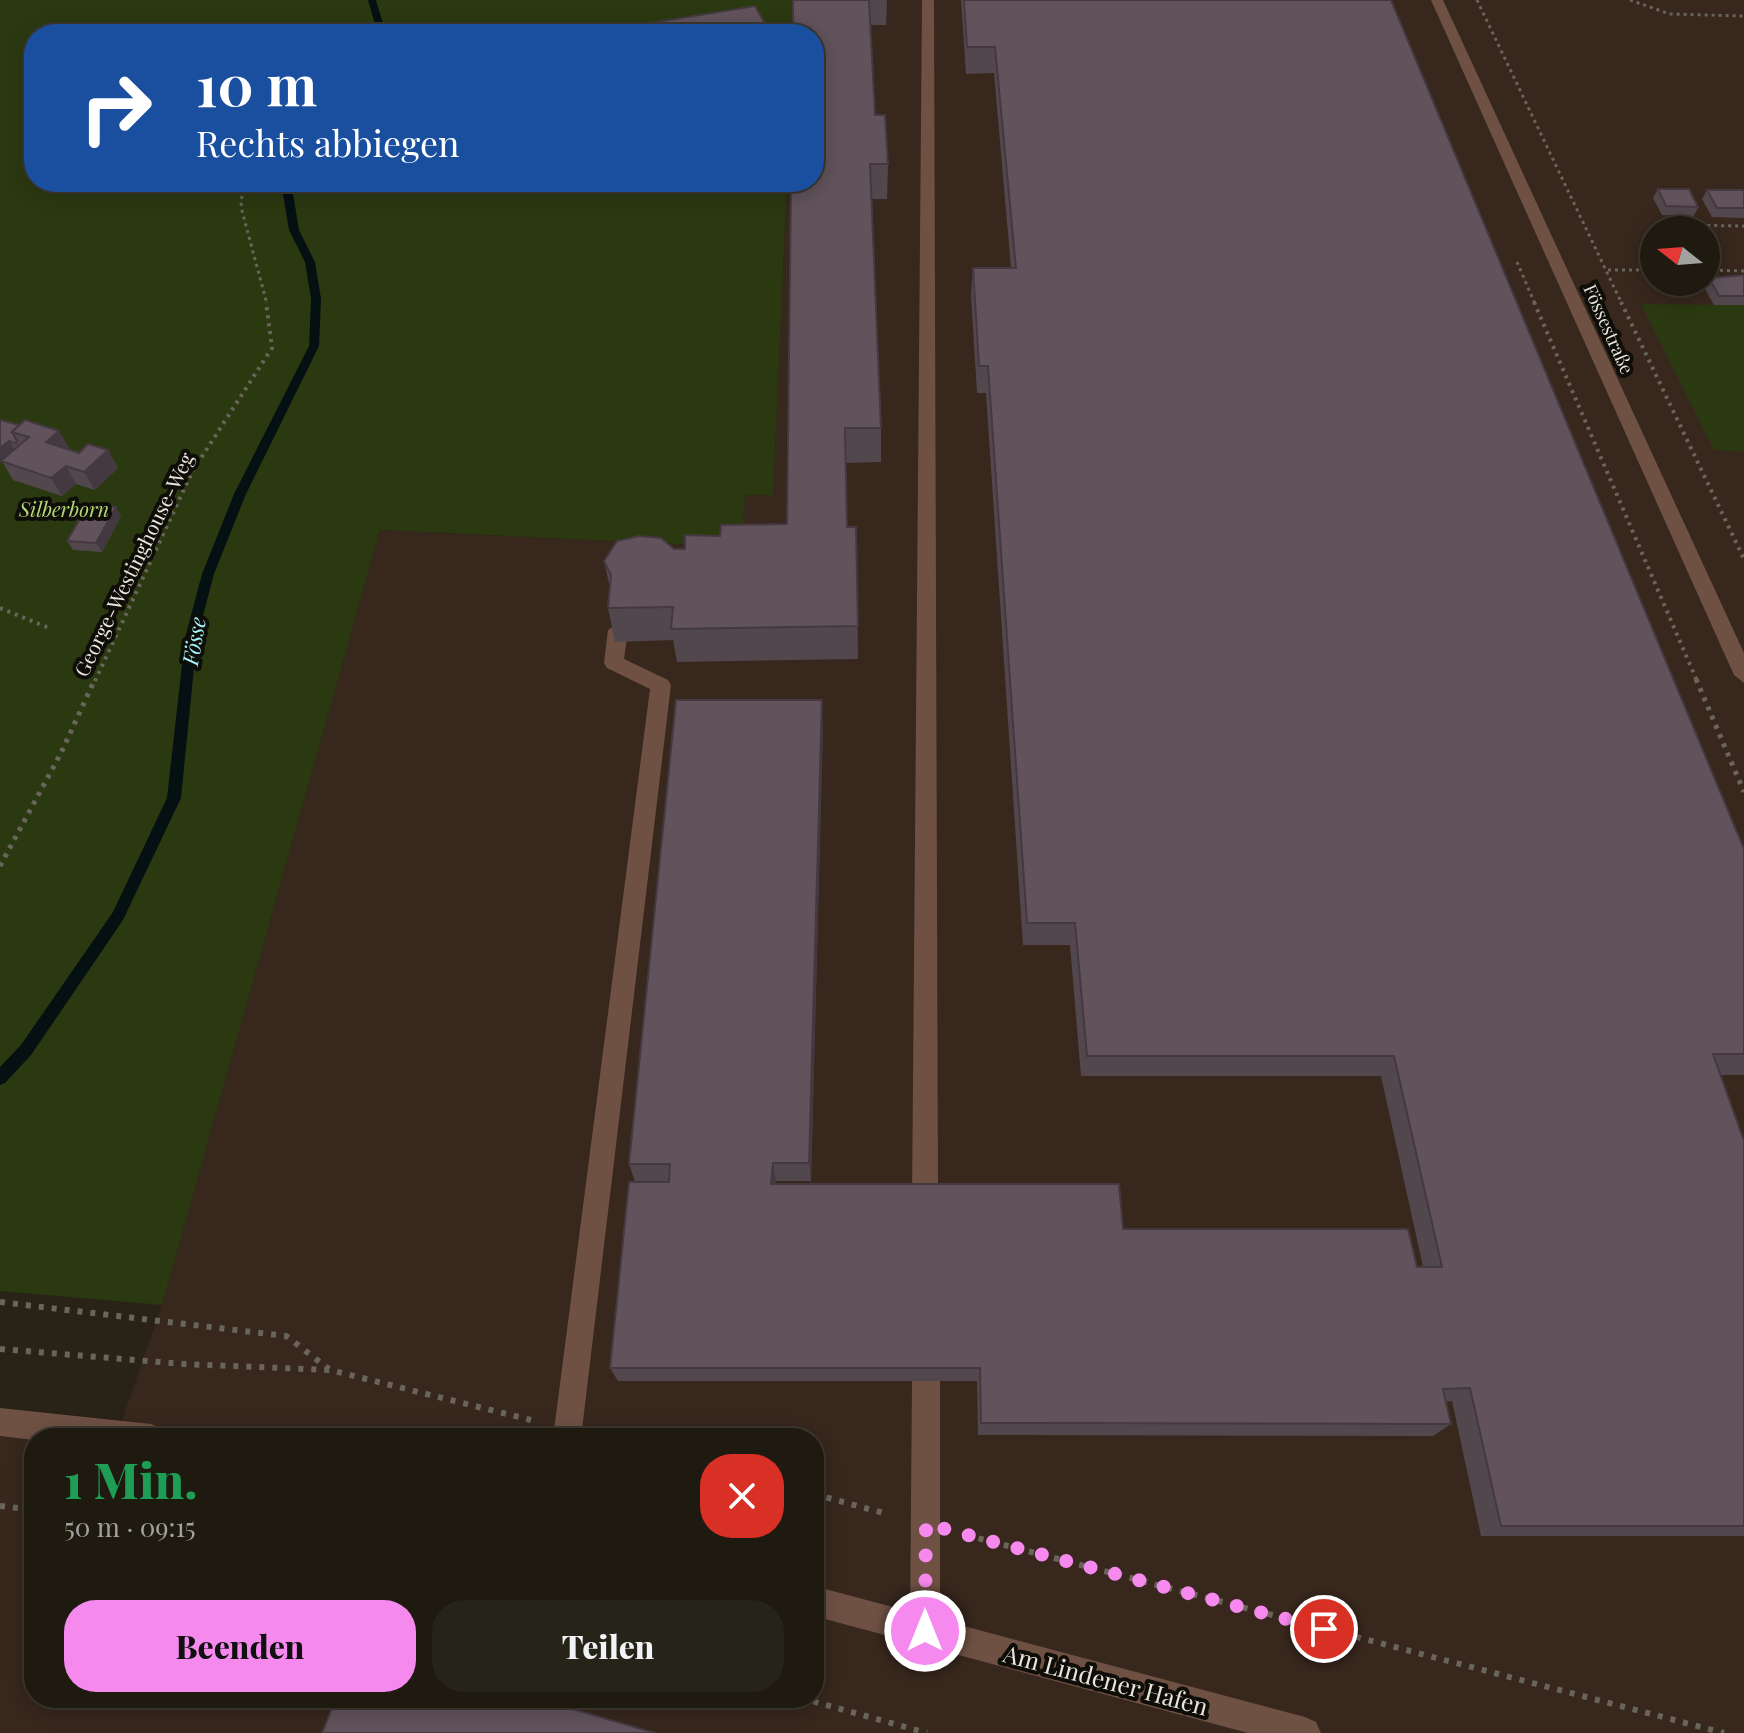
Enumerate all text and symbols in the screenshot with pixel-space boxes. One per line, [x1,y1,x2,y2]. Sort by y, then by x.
text: 10 m [196,46,317,121]
icon: right [64,56,168,160]
text: Rechts abbiegen [196,118,460,166]
north arrow [1640,216,1720,296]
map controls [1640,216,1720,296]
street label: Fössestraße [1579,280,1639,378]
street label: George-Westinghouse-Weg [67,447,199,681]
park label: Silberborn [18,495,109,522]
water label: Fösse [174,614,212,668]
text: 1 Min. [64,1447,197,1511]
button: close [700,1454,784,1538]
text: 50 m · 09:15 [64,1509,196,1544]
position arrow [883,1589,967,1673]
pin [1290,1595,1358,1663]
button: Beenden [64,1600,416,1692]
button: Teilen [432,1600,784,1692]
icon: arrive [1302,1607,1346,1651]
street label: Am Lindener Hafen [999,1636,1212,1722]

